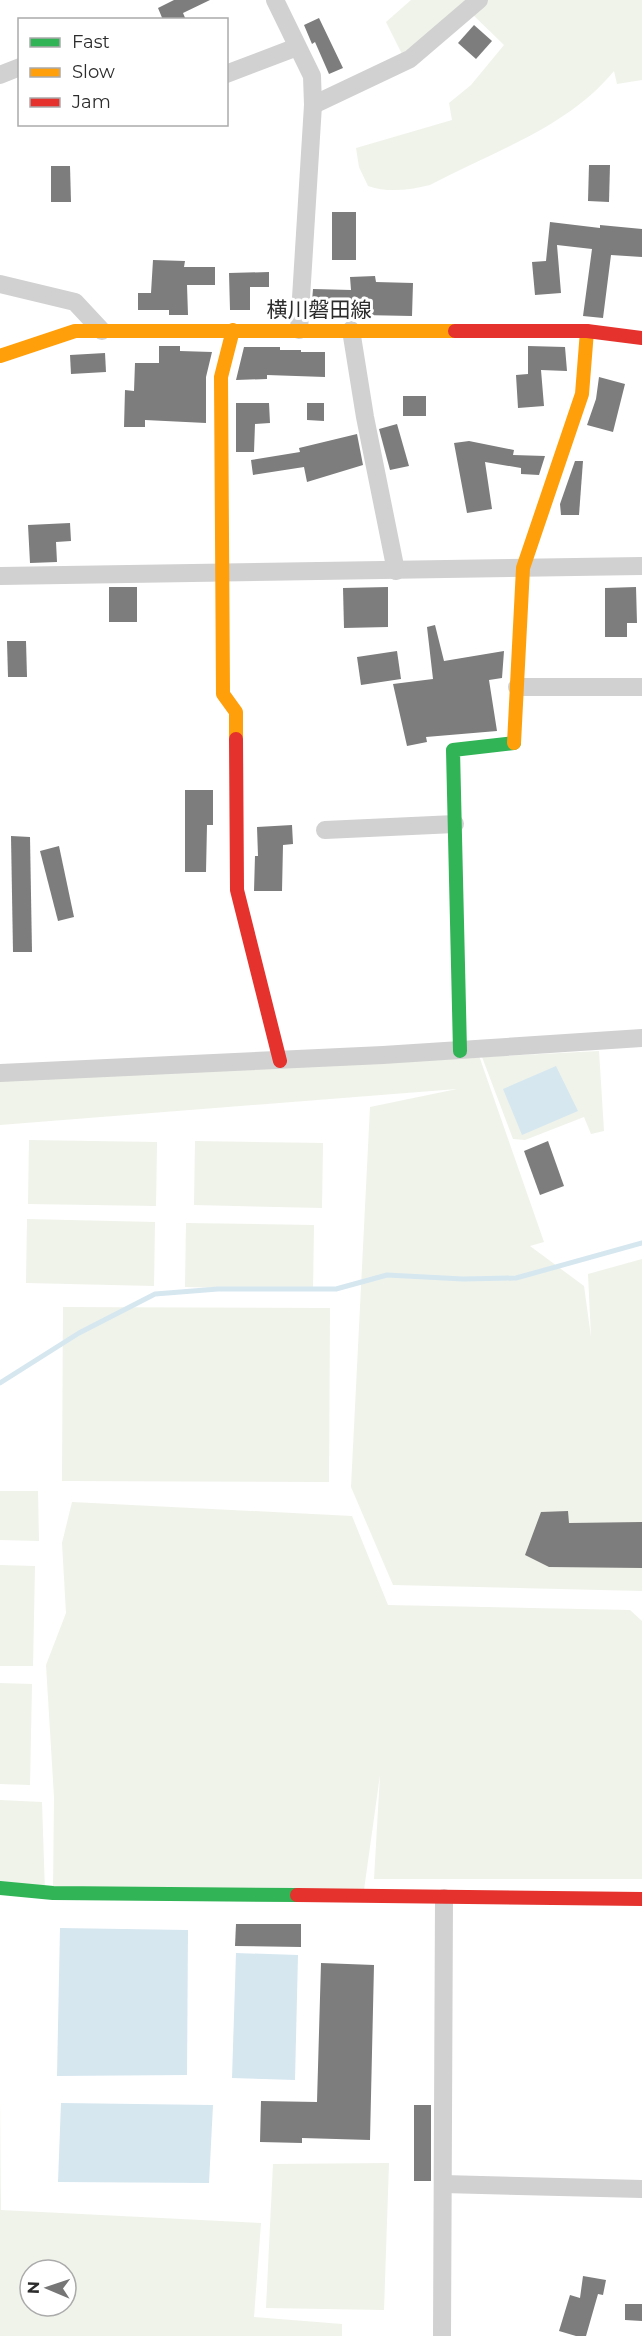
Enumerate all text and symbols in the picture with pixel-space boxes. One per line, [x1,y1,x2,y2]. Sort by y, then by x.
legend [18,18,228,126]
text: Fast [72,31,110,53]
text: Slow [72,61,115,83]
text: Jam [71,91,111,113]
street label: 横川磐田線 [267,297,372,322]
north arrow [18,2258,78,2318]
text: N [24,2281,43,2294]

